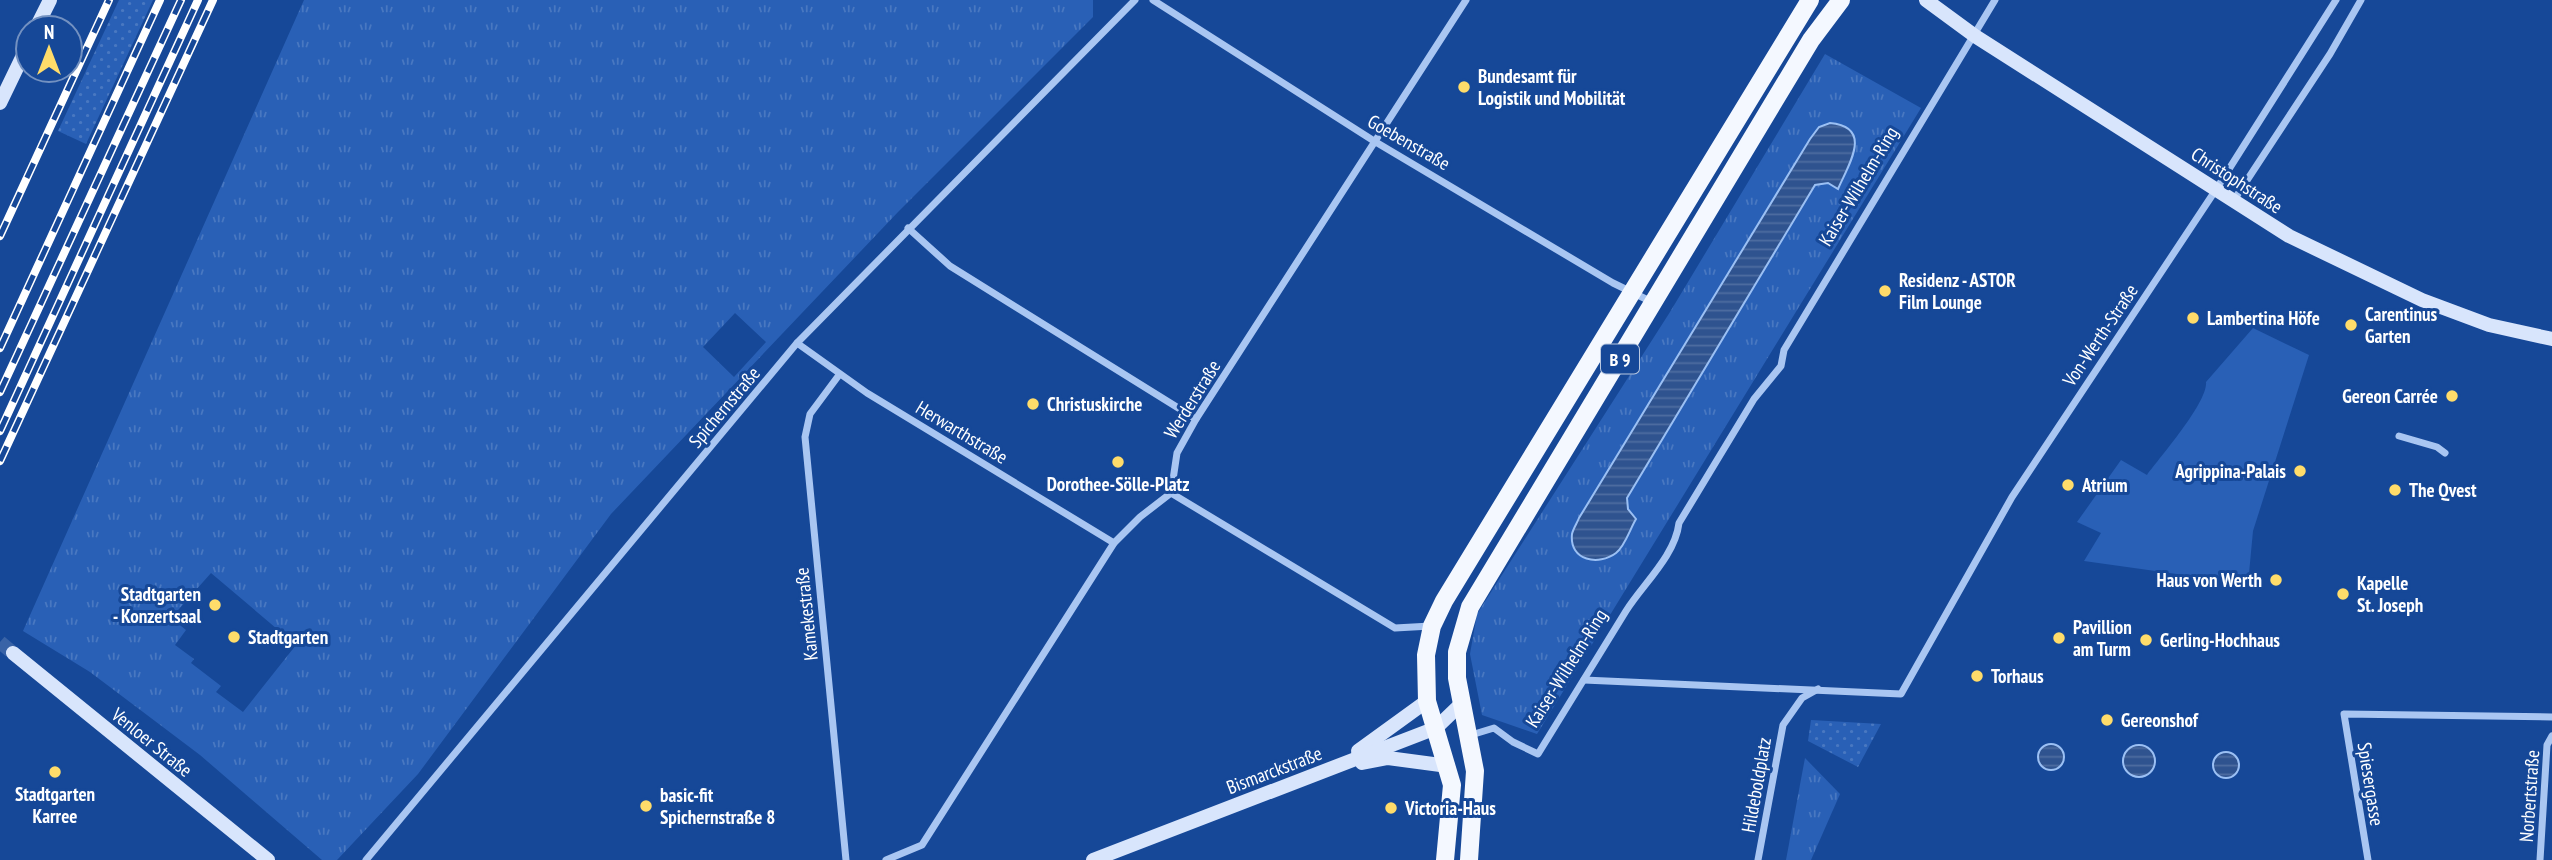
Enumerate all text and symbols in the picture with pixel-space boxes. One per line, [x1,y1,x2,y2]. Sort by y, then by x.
north arrow [14,14,84,84]
text: N [44,20,54,44]
place label: Bundesamt für Logistik und Mobilität [1478,64,1626,110]
marker: Bundesamt für Logistik und Mobilität [1456,79,1472,95]
street label: Goebenstraße [1363,109,1455,175]
street label: Kaiser-Wilhelm-Ring [1813,122,1903,250]
street label: Christophstraße [2187,142,2287,219]
place label: Residenz - ASTOR Film Lounge [1899,268,2016,314]
street label: Von-Werth-Straße [2057,279,2143,391]
marker: Residenz - ASTOR Film Lounge [1877,283,1893,299]
place label: Carentinus Garten [2365,302,2437,348]
place label: Lambertina Höfe [2207,306,2320,330]
marker: Lambertina Höfe [2185,310,2201,326]
marker: Carentinus Garten [2343,317,2359,333]
road number: B 9 [1601,344,1639,374]
street label: Werderstraße [1159,355,1226,443]
street label: Spichernstraße [683,361,765,452]
place label: Gereon Carrée [2342,384,2438,408]
marker: Gereon Carrée [2444,388,2460,404]
place label: Christuskirche [1047,392,1142,416]
street label: Herwarthstraße [912,395,1012,469]
marker: Christuskirche [1025,396,1041,412]
marker: Dorothee-Sölle-Platz [1110,454,1126,470]
place label: Agrippina-Palais [2174,459,2286,483]
marker: Agrippina-Palais [2292,463,2308,479]
place label: Dorothee-Sölle-Platz [1047,472,1189,496]
place label: Atrium [2081,473,2128,497]
marker: Atrium [2060,477,2076,493]
place label: The Qvest [2409,478,2477,502]
marker: The Qvest [2387,482,2403,498]
street label: Kamekestraße [789,566,823,662]
place label: Haus von Werth [2156,568,2262,592]
place label: Kapelle St. Joseph [2357,571,2423,617]
marker: Haus von Werth [2268,572,2284,588]
place label: Stadtgarten - Konzertsaal [113,582,201,628]
marker: Kapelle St. Joseph [2335,586,2351,602]
marker: Stadtgarten - Konzertsaal [207,597,223,613]
street label: Kaiser-Wilhelm-Ring [1520,604,1612,732]
place label: Pavillion am Turm [2073,615,2132,661]
place label: Stadtgarten [248,625,328,649]
place label: Gerling-Hochhaus [2160,628,2280,652]
marker: Stadtgarten [226,629,242,645]
marker: Pavillion am Turm [2051,630,2067,646]
marker: Gerling-Hochhaus [2138,632,2154,648]
place label: Torhaus [1991,664,2044,688]
marker: Torhaus [1969,668,1985,684]
street label: Venloer Straße [106,702,197,782]
place label: Gereonshof [2121,708,2199,732]
marker: Gereonshof [2099,712,2115,728]
street label: Hildeboldplatz [1736,735,1776,834]
street label: Spiesergasse [2353,740,2389,828]
street label: Bismarckstraße [1223,741,1325,799]
street label: Norbertstraße [2514,749,2544,843]
marker: Stadtgarten Karree [47,764,63,780]
place label: Stadtgarten Karree [15,782,95,828]
place label: basic-fit Spichernstraße 8 [660,783,775,829]
place label: Victoria-Haus [1404,796,1496,820]
marker: basic-fit Spichernstraße 8 [638,798,654,814]
marker: Victoria-Haus [1383,800,1399,816]

